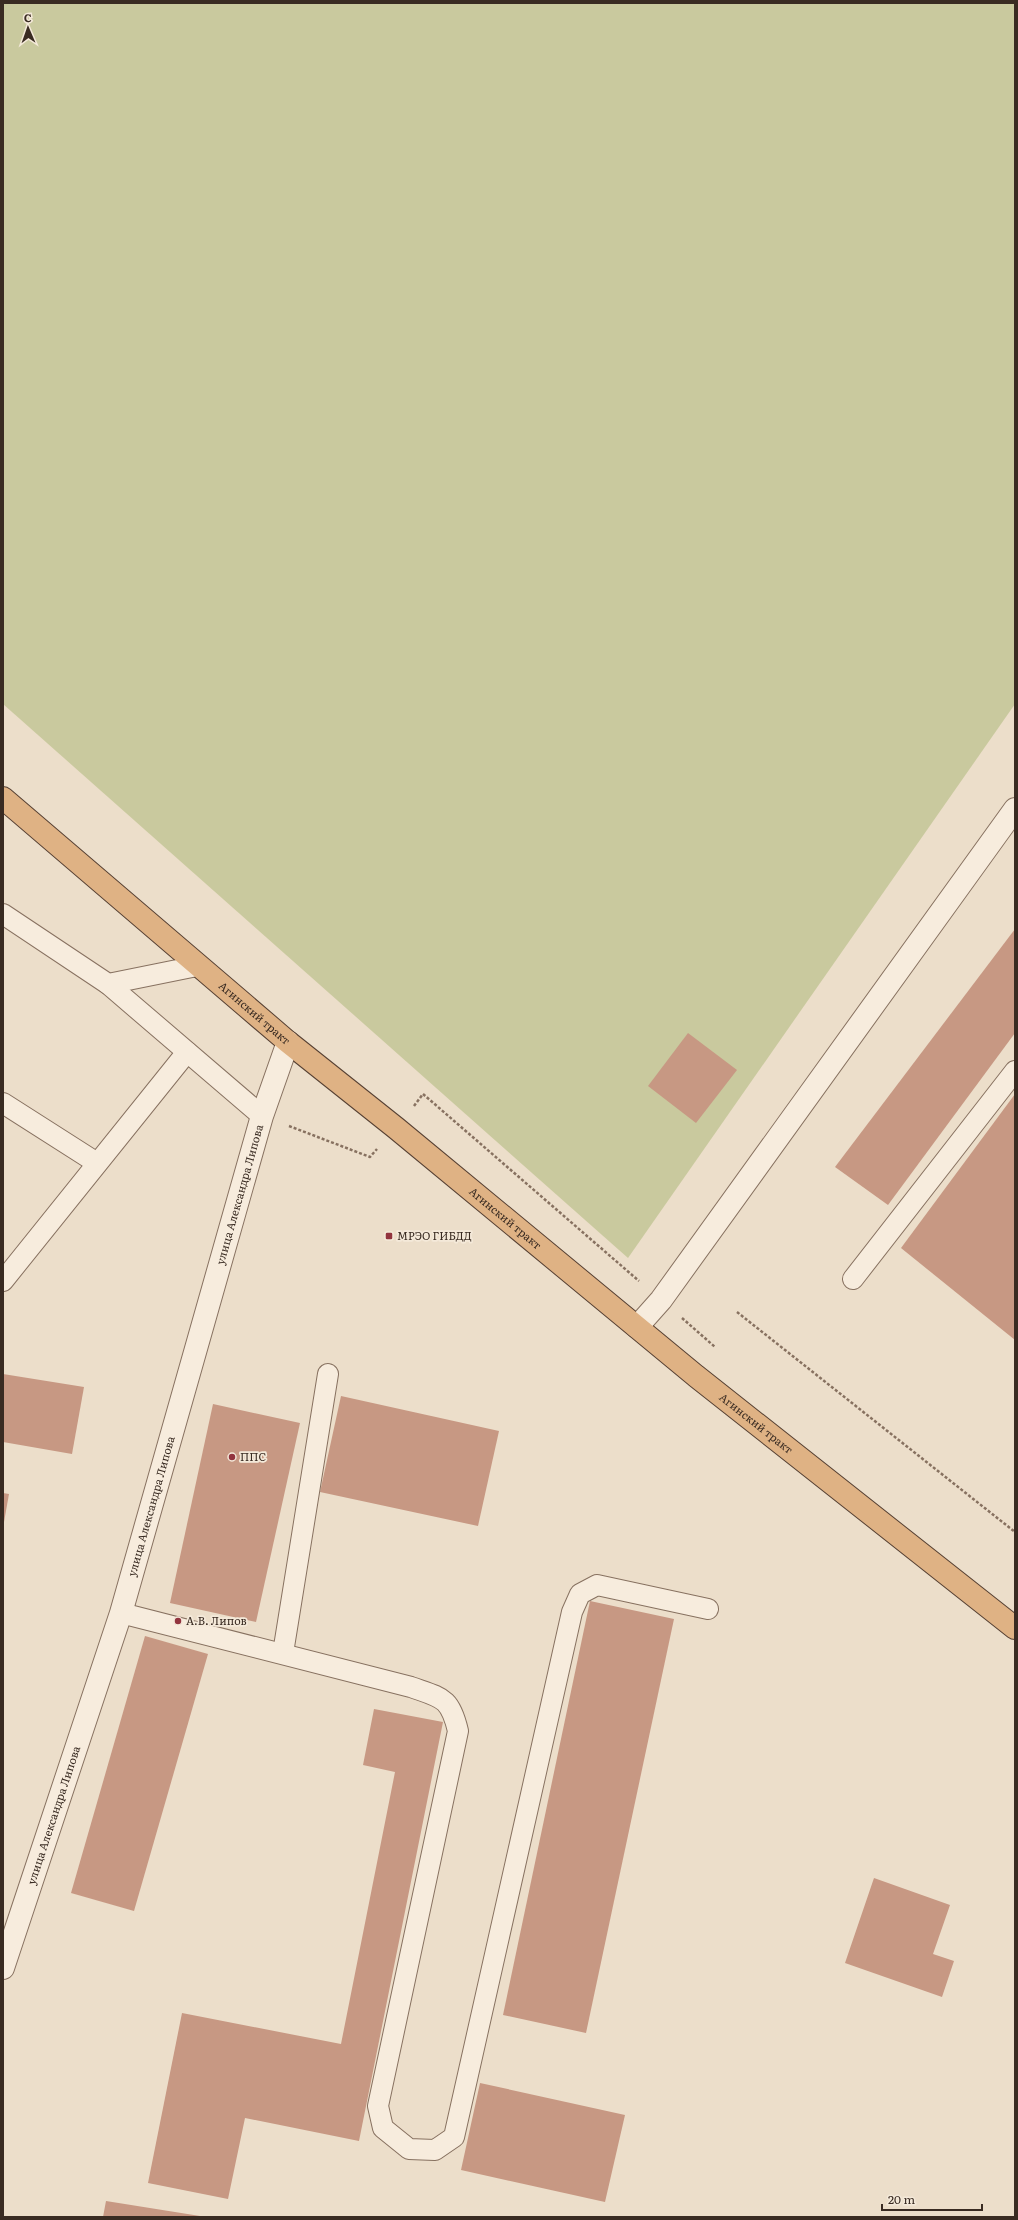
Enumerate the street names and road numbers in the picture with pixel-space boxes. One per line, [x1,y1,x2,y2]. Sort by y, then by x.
street label: Агинский тракт [216,977,295,1048]
street label: улица Александра Липова [211,1122,266,1266]
street label: Агинский тракт [466,1183,546,1253]
street label: Агинский тракт [716,1389,797,1457]
street label: улица Александра Липова [123,1434,178,1578]
street label: улица Александра Липова [22,1743,83,1886]

